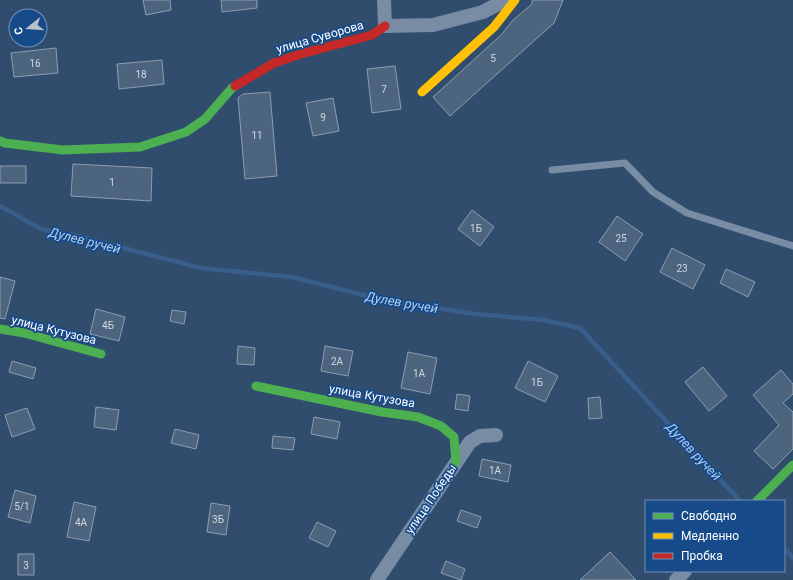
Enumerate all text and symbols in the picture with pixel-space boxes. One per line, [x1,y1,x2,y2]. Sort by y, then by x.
north arrow [8,8,48,48]
street label: улица Суворова [275,18,365,56]
text: С [12,25,26,36]
house number: 5 [490,53,496,64]
house number: 16 [29,58,41,69]
house number: 18 [135,69,147,80]
house number: 7 [381,84,387,95]
house number: 9 [320,112,326,123]
house number: 11 [251,130,263,141]
house number: 1 [109,177,115,188]
house number: 1Б [470,223,482,234]
water label: Дулев ручей [46,224,122,257]
house number: 25 [615,233,627,244]
house number: 23 [676,263,688,274]
water label: Дулев ручей [363,289,439,316]
street label: улица Кутузова [10,313,98,347]
house number: 4Б [102,320,114,331]
house number: 2А [331,356,344,367]
house number: 1А [413,368,426,379]
house number: 1Б [531,377,543,388]
street label: улица Кутузова [328,382,416,410]
water label: Дулев ручей [662,419,724,483]
street label: улица Победы [403,462,459,536]
house number: 1А [489,465,502,476]
legend [645,500,785,572]
house number: 5/1 [14,501,30,512]
text: Свободно [681,509,737,523]
house number: 3Б [212,514,224,525]
house number: 4А [75,517,88,528]
text: Медленно [681,529,739,543]
text: Пробка [681,549,723,563]
house number: 3 [23,560,29,571]

